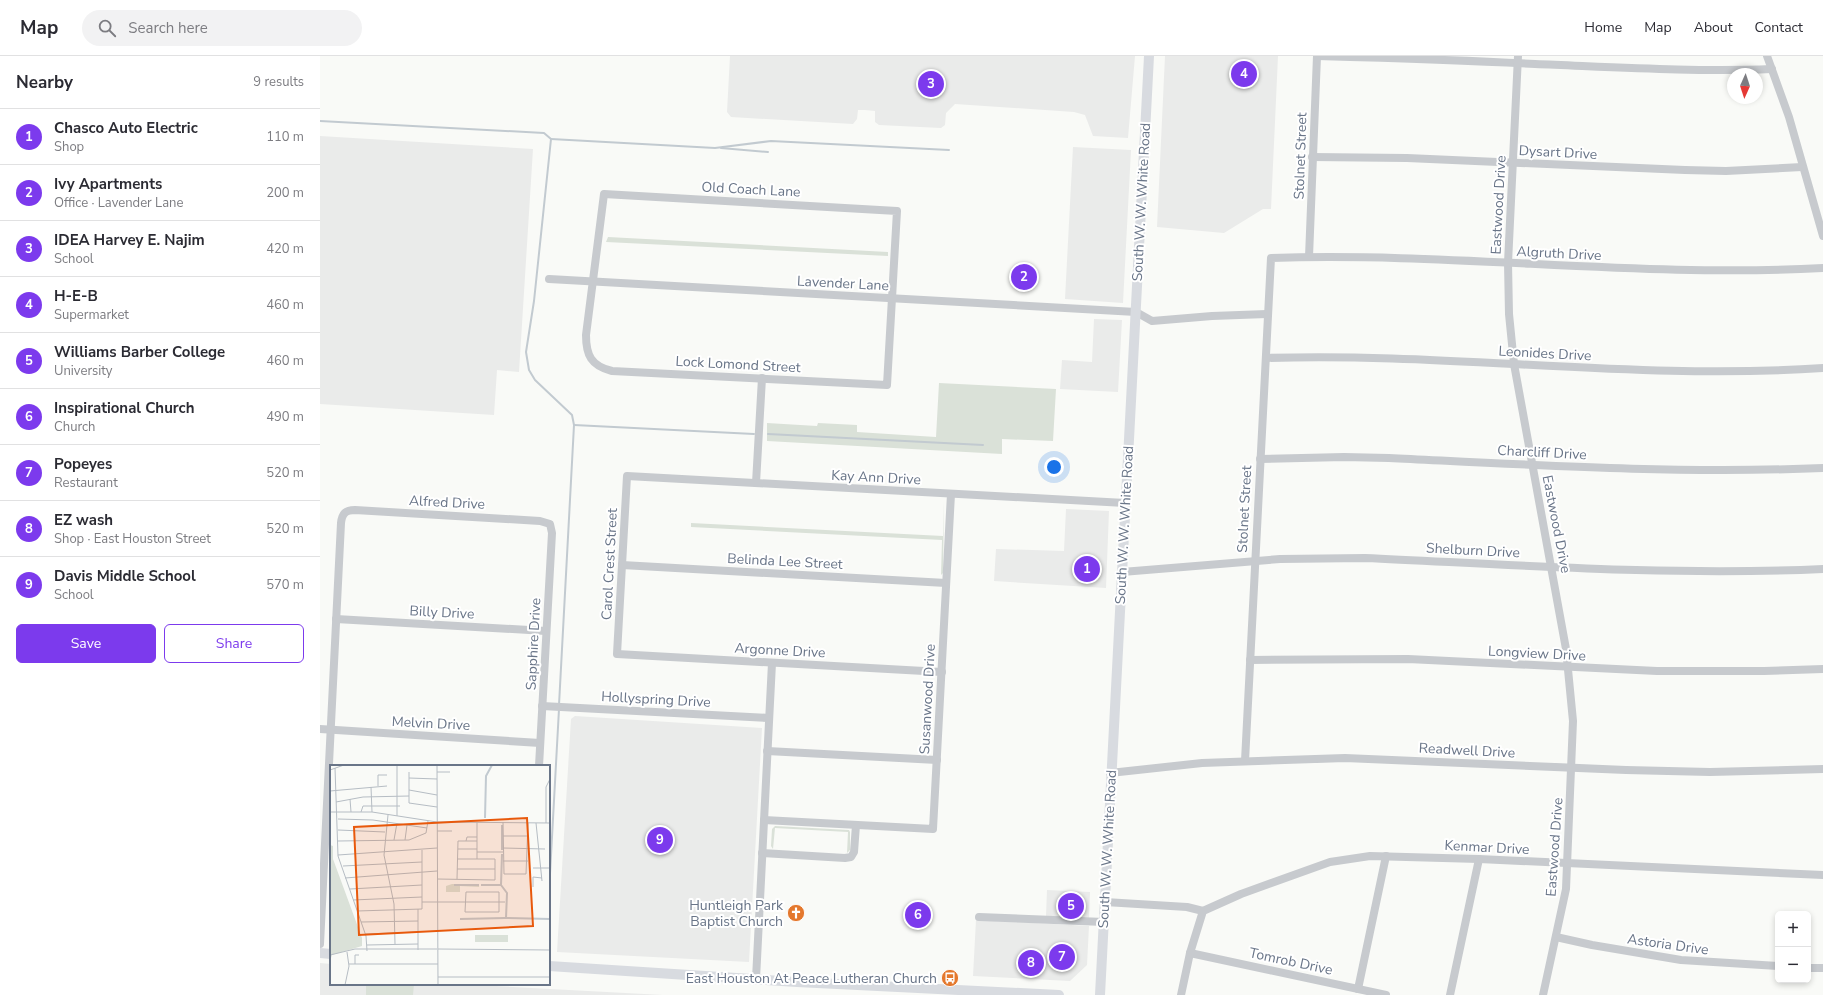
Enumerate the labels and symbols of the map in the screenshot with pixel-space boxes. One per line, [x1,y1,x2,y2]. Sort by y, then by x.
pin: 4 [1231,59,1257,89]
north arrow [1727,68,1763,104]
pin: 3 [918,69,944,99]
street label: Stolnet Street [1289,112,1312,200]
street label: South W. W. White Road [1128,122,1155,282]
street label: Dysart Drive [1518,141,1598,164]
street label: Eastwood Drive [1486,155,1511,255]
street label: Old Coach Lane [701,177,801,202]
street label: Algruth Drive [1516,242,1602,265]
pin: 2 [1011,262,1037,292]
street label: Lavender Lane [796,272,889,295]
street label: Leonides Drive [1498,342,1592,365]
street label: Lock Lomond Street [675,352,801,377]
street label: Charcliff Drive [1497,441,1587,464]
street label: South W. W. White Road [1111,445,1138,605]
your location [1044,457,1064,477]
street label: Stolnet Street [1233,465,1256,553]
street label: Kay Ann Drive [831,466,921,489]
street label: Eastwood Drive [1538,474,1575,575]
street label: Alfred Drive [408,491,486,514]
street label: Carol Crest Street [597,507,622,621]
street label: Shelburn Drive [1426,539,1520,562]
street label: Belinda Lee Street [727,549,843,574]
pin: 1 [1074,554,1100,584]
street label: Sapphire Drive [522,597,545,691]
street label: Billy Drive [409,601,475,624]
street label: Argonne Drive [734,639,826,662]
street label: Longview Drive [1488,641,1586,666]
street label: Susanwood Drive [915,643,940,755]
street label: Hollyspring Drive [601,687,711,712]
street label: Melvin Drive [391,712,471,735]
street label: Readwell Drive [1418,738,1516,763]
inset map [330,765,550,985]
street label: South W. W. White Road [1094,769,1121,929]
street label: Eastwood Drive [1542,797,1567,897]
pin: 9 [647,825,673,855]
street label: Kenmar Drive [1444,836,1530,859]
pin: 5 [1058,891,1084,921]
place label: Huntleigh Park Baptist Church [689,896,784,931]
pin: 6 [905,900,931,930]
church icon: Huntleigh Park Baptist Church [786,903,806,923]
street label: Astoria Drive [1626,929,1710,960]
pin: 7 [1049,942,1075,972]
street label: Tomrob Drive [1247,943,1334,980]
pin: 8 [1018,948,1044,978]
bus stop icon: East Houston At Peace Lutheran Church [940,968,960,988]
place label: East Houston At Peace Lutheran Church [686,969,937,988]

